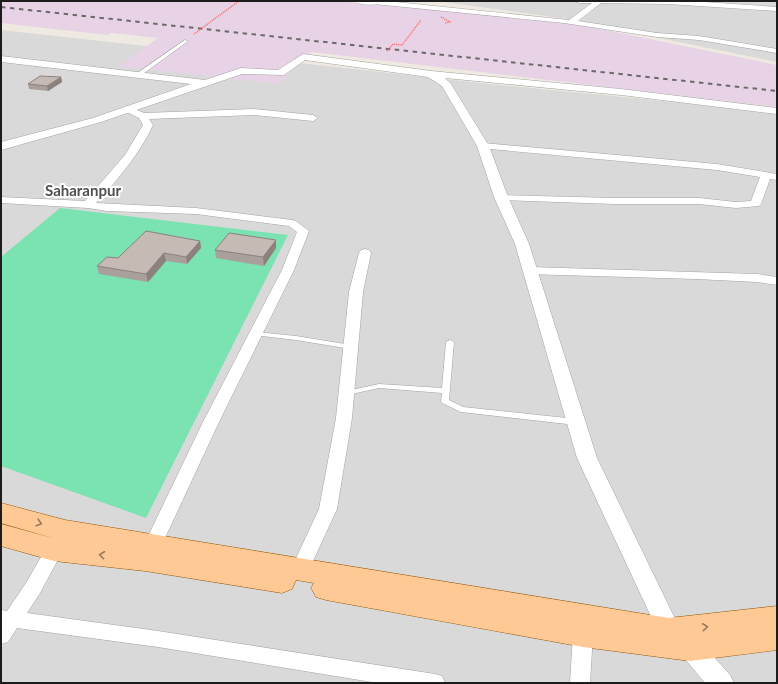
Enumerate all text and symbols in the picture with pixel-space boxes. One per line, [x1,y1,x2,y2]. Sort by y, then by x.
district label: Saharanpur [45,181,121,199]
one-way arrow [35,518,42,527]
one-way arrow [99,551,105,560]
one-way arrow [702,623,708,632]

